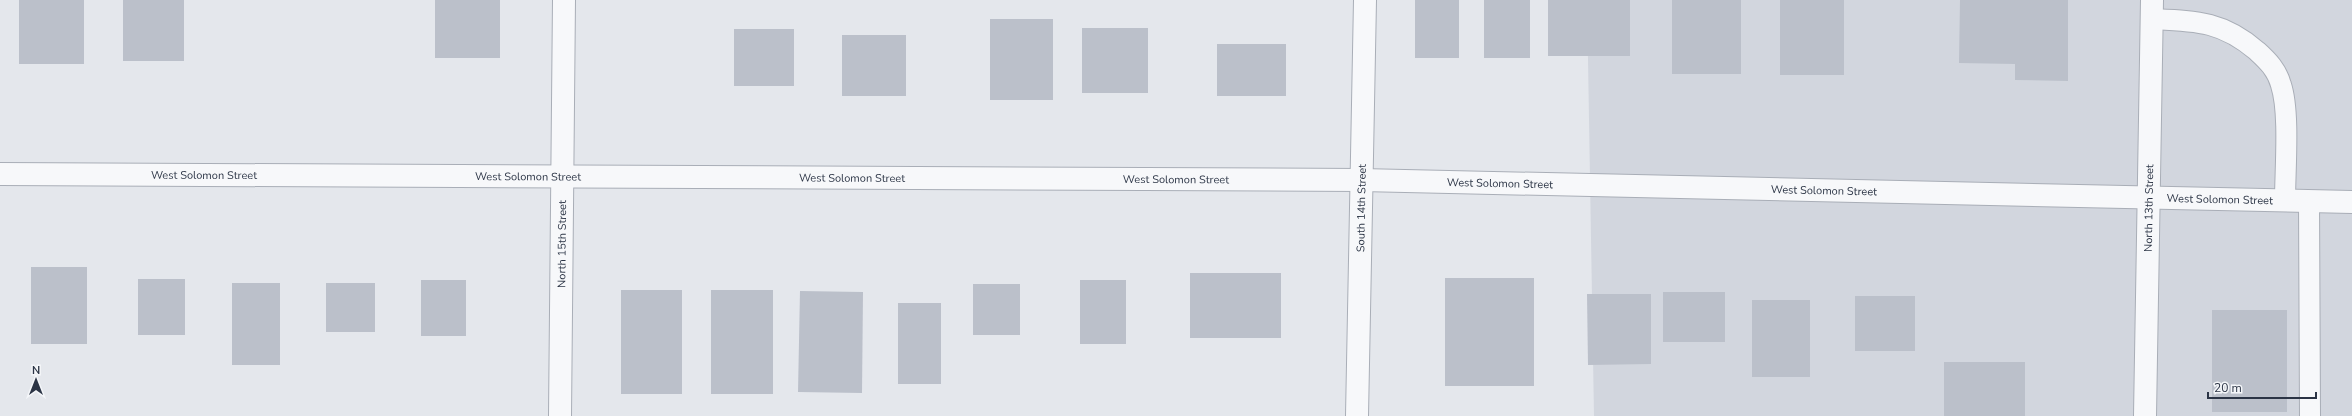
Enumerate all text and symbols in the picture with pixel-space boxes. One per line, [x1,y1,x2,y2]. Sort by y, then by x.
street label: South 14th Street [1353,164,1369,252]
street label: North 13th Street [2140,164,2157,252]
street label: West Solomon Street [151,167,257,183]
street label: West Solomon Street [475,169,581,184]
street label: West Solomon Street [799,170,905,185]
street label: West Solomon Street [1123,171,1229,187]
street label: West Solomon Street [1447,174,1553,192]
street label: West Solomon Street [1771,182,1877,199]
street label: West Solomon Street [2167,190,2273,208]
street label: North 15th Street [554,200,570,288]
north arrow [16,360,56,400]
text: N [32,363,40,378]
scale bar [2208,374,2316,400]
text: 20 m [2214,380,2242,396]

